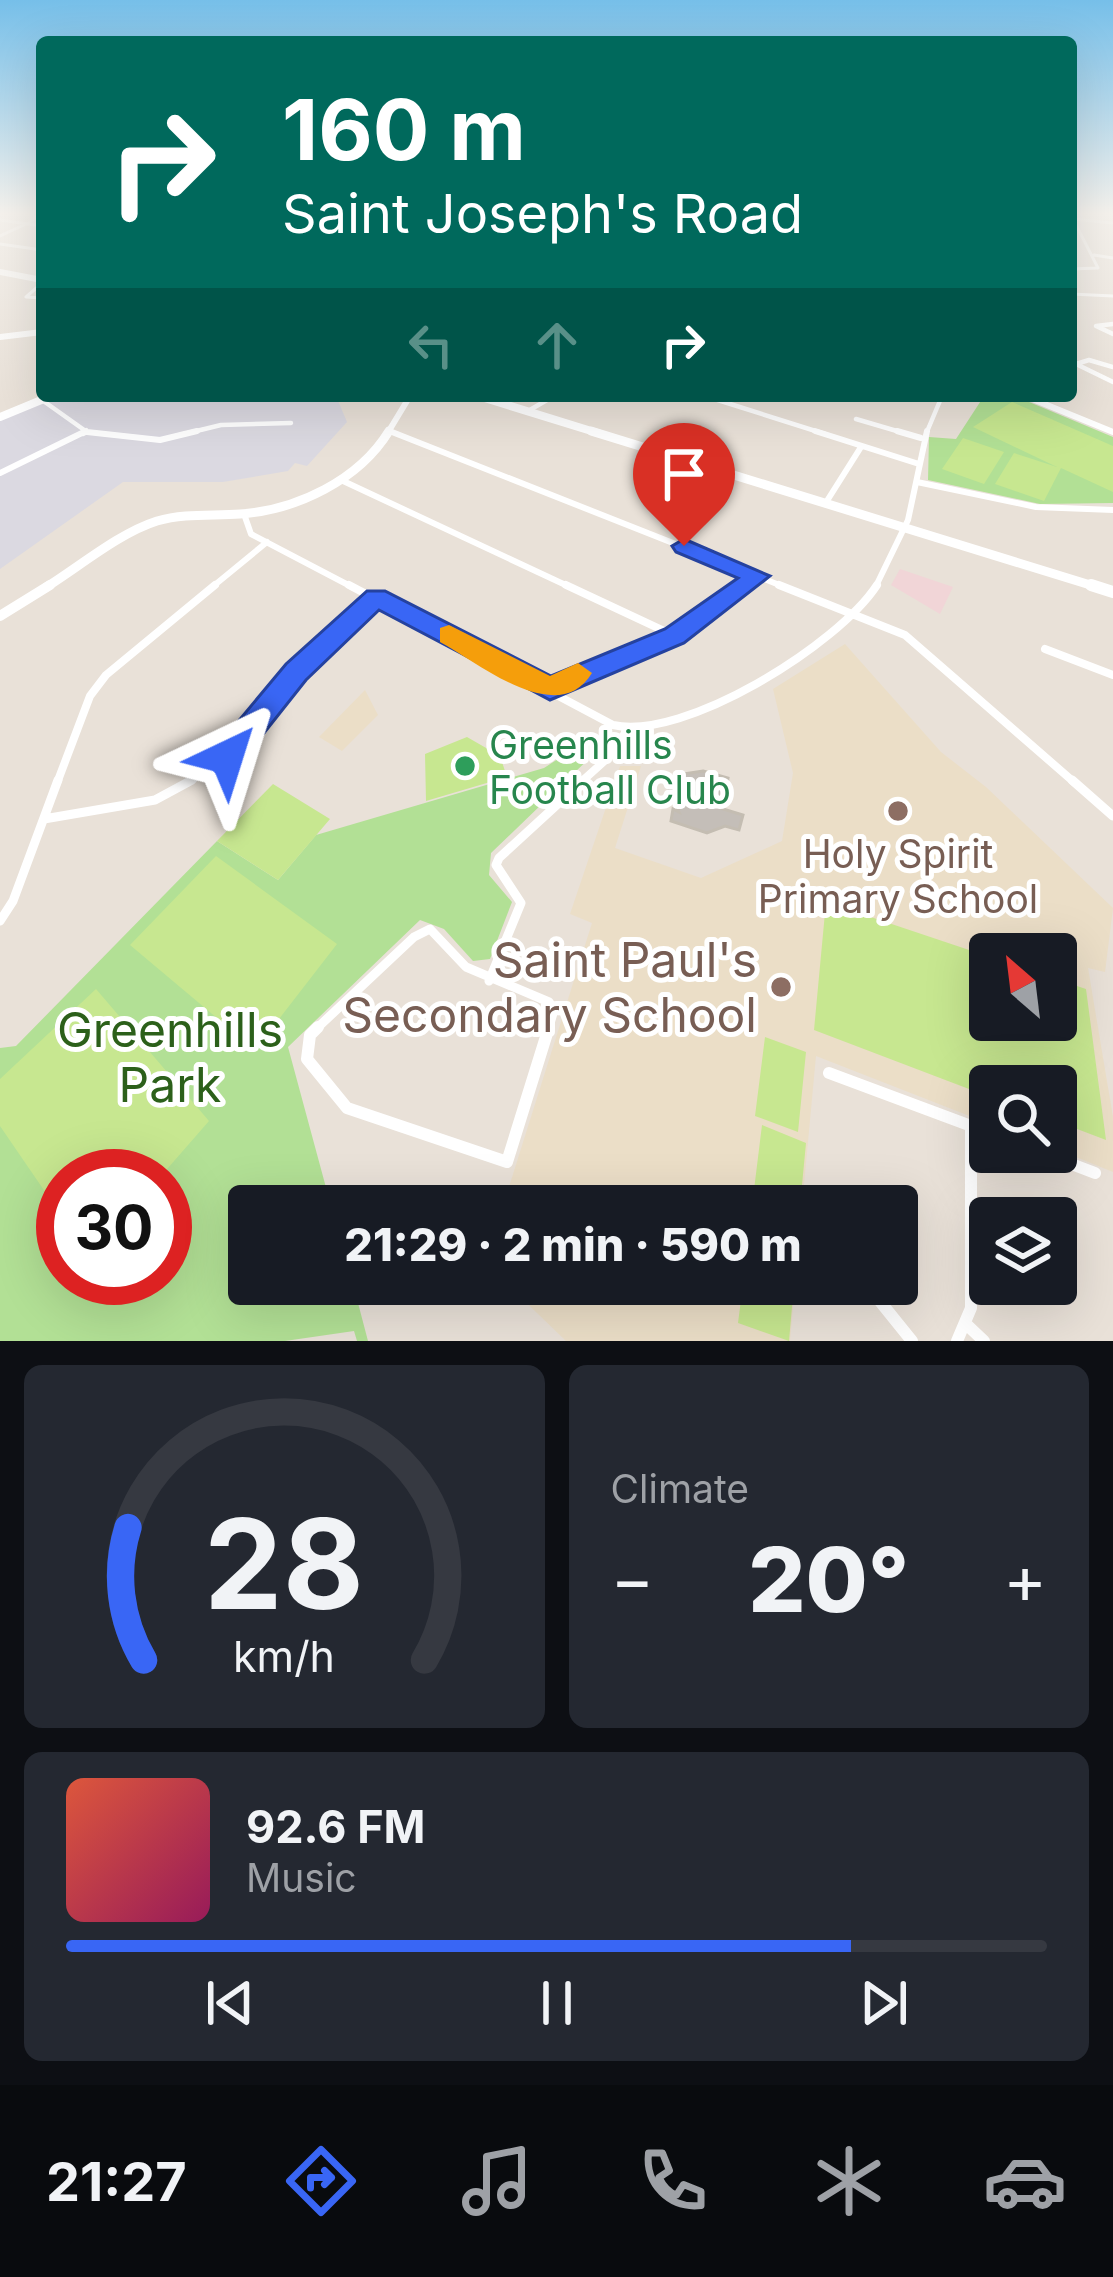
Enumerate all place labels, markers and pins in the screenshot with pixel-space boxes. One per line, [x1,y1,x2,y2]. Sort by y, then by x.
pin [633,423,735,546]
place label: Greenhills Football Club [489,721,731,813]
marker: Greenhills Football Club [452,753,478,779]
marker: Holy Spirit Primary School [885,798,911,824]
place label: Holy Spirit Primary School [758,830,1038,922]
place label: Saint Paul's Secondary School [342,930,757,1044]
marker: Saint Paul's Secondary School [768,974,794,1000]

